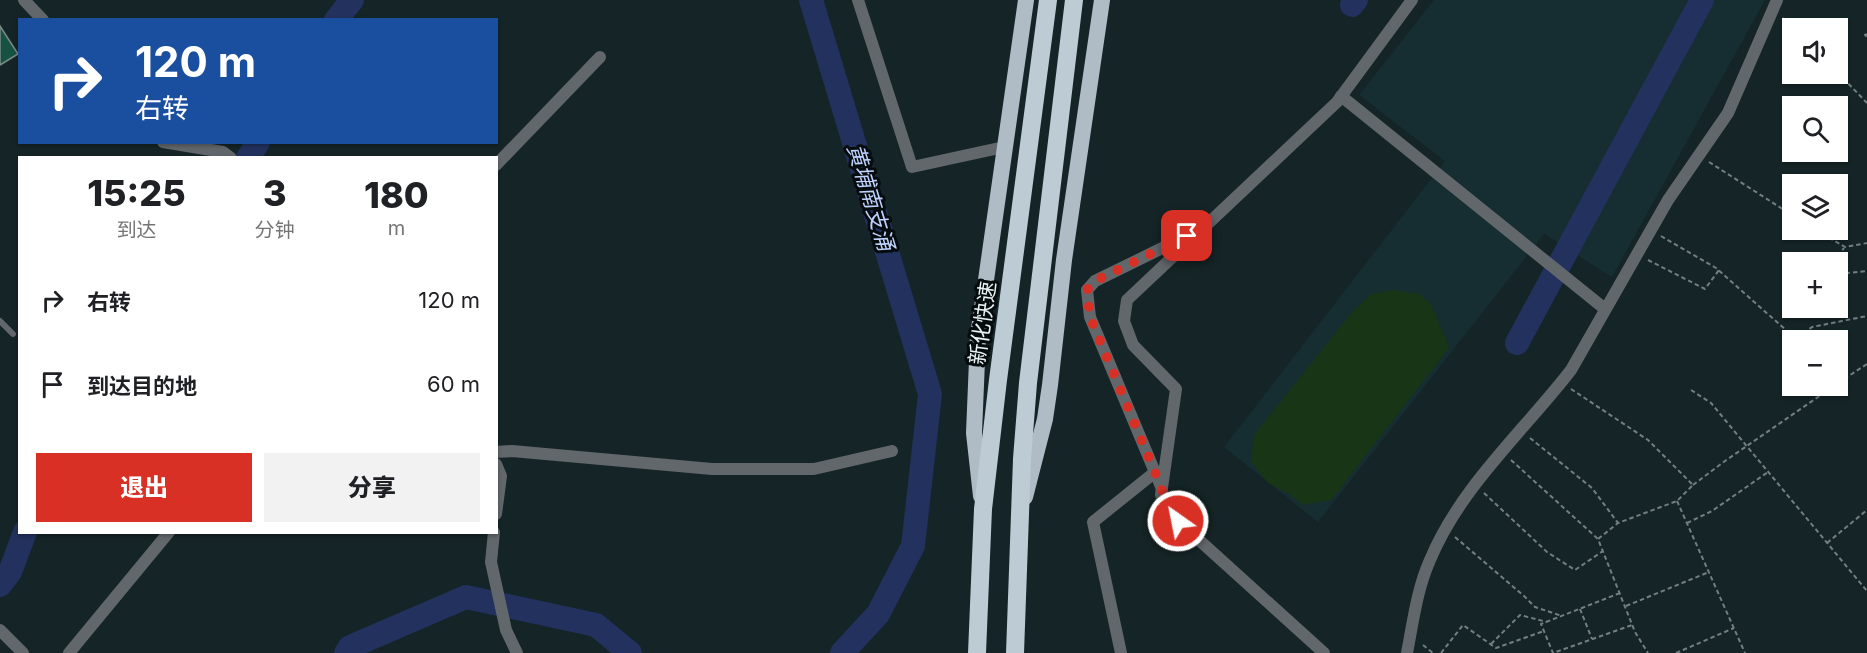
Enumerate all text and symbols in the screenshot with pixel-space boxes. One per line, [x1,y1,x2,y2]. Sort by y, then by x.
map controls [1782,18,1848,396]
button: sound [1782,18,1848,84]
text: 120 m [135,36,256,87]
icon: right [36,42,114,120]
text: 右转 [135,92,189,125]
button: search [1782,96,1848,162]
water label: 黄埔南支涌 [842,141,900,256]
text: 15:25 [87,171,186,215]
text: 3 [263,171,287,215]
text: 180 [364,173,429,217]
button: layers [1782,174,1848,240]
pin [1161,210,1212,261]
text: m [388,216,405,240]
text: 到达 [116,218,156,242]
text: 分钟 [255,218,295,242]
icon: arrive [1170,219,1203,252]
button: + [1782,252,1848,318]
street label: 新化快速 [964,280,1001,366]
icon: right [36,284,69,317]
text: 120 m [418,287,480,313]
text: 右转 [87,289,131,315]
button: − [1782,330,1848,396]
icon: arrive [36,368,69,401]
text: 60 m [427,371,480,397]
text: 到达目的地 [87,373,197,399]
button: 退出 [36,453,252,522]
button: 分享 [264,453,480,522]
position arrow [1146,489,1210,553]

